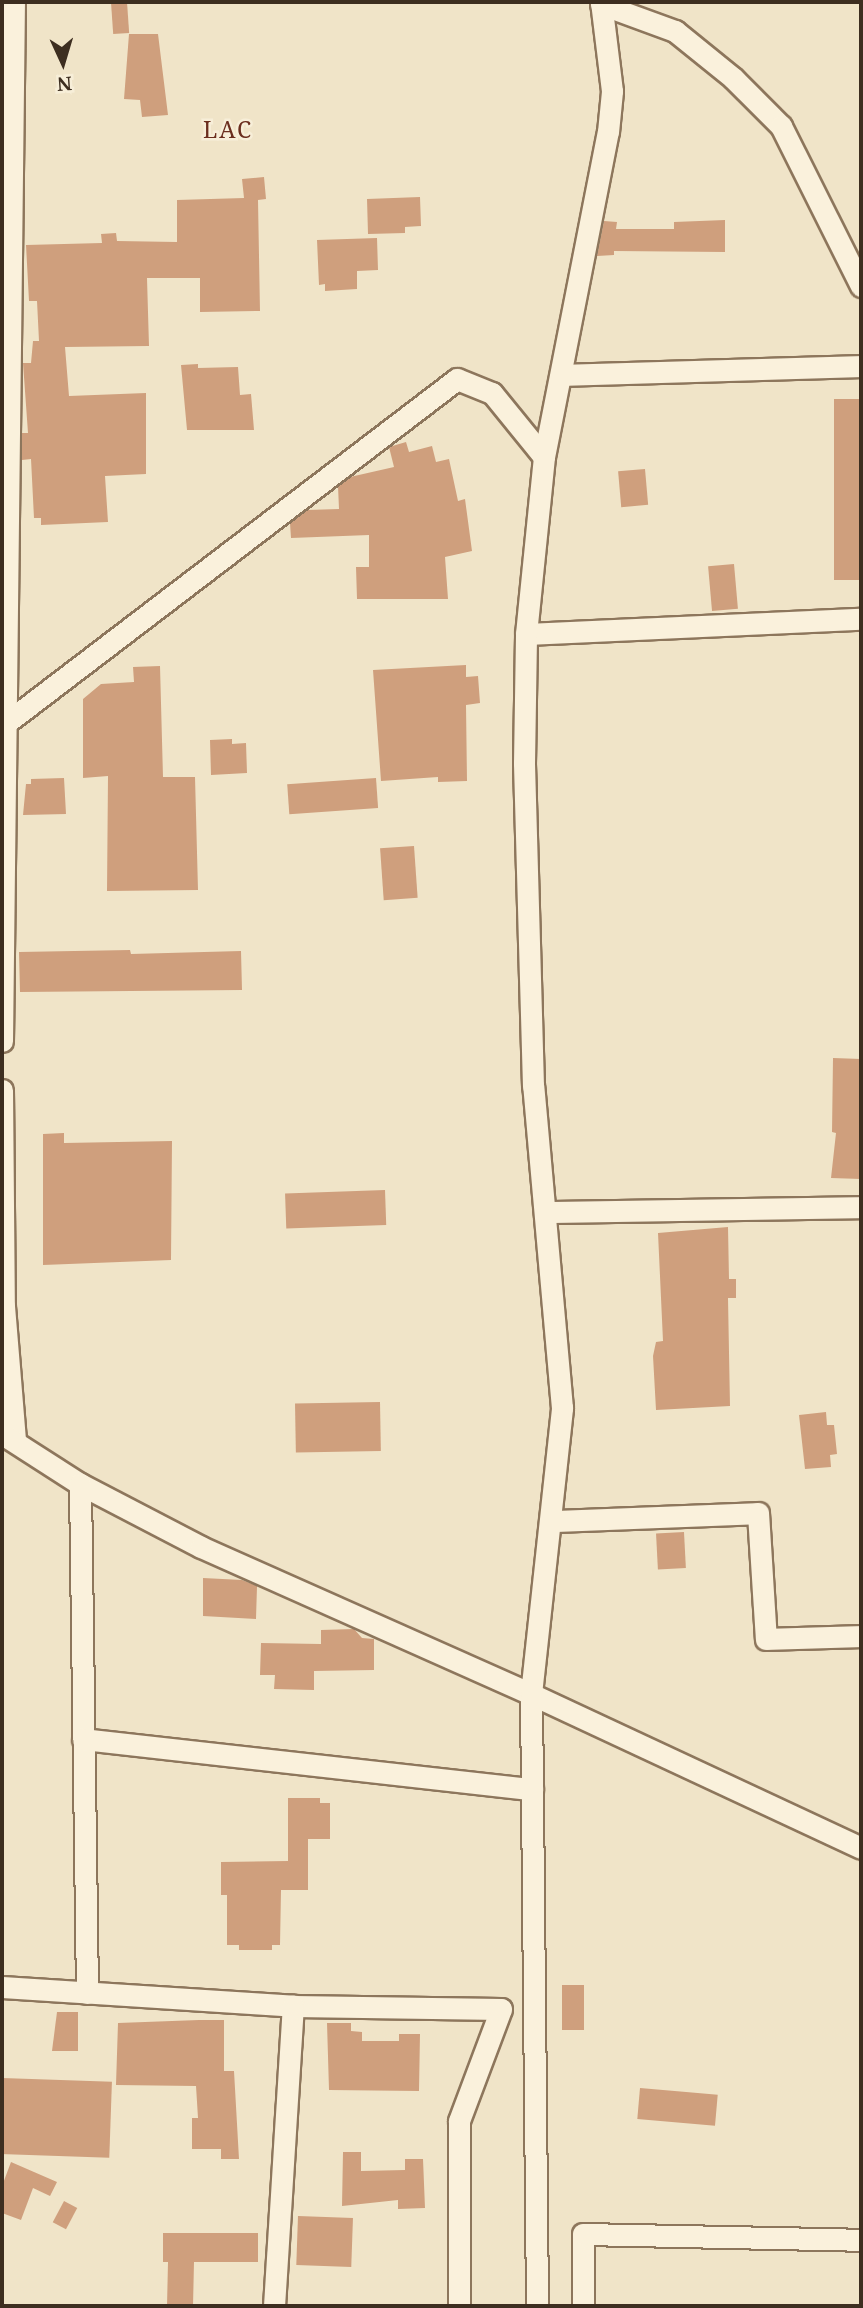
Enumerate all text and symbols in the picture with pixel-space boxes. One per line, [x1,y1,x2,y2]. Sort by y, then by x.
north arrow [28,28,98,98]
text: N [56,70,73,97]
district label: LAC [203,115,253,143]

